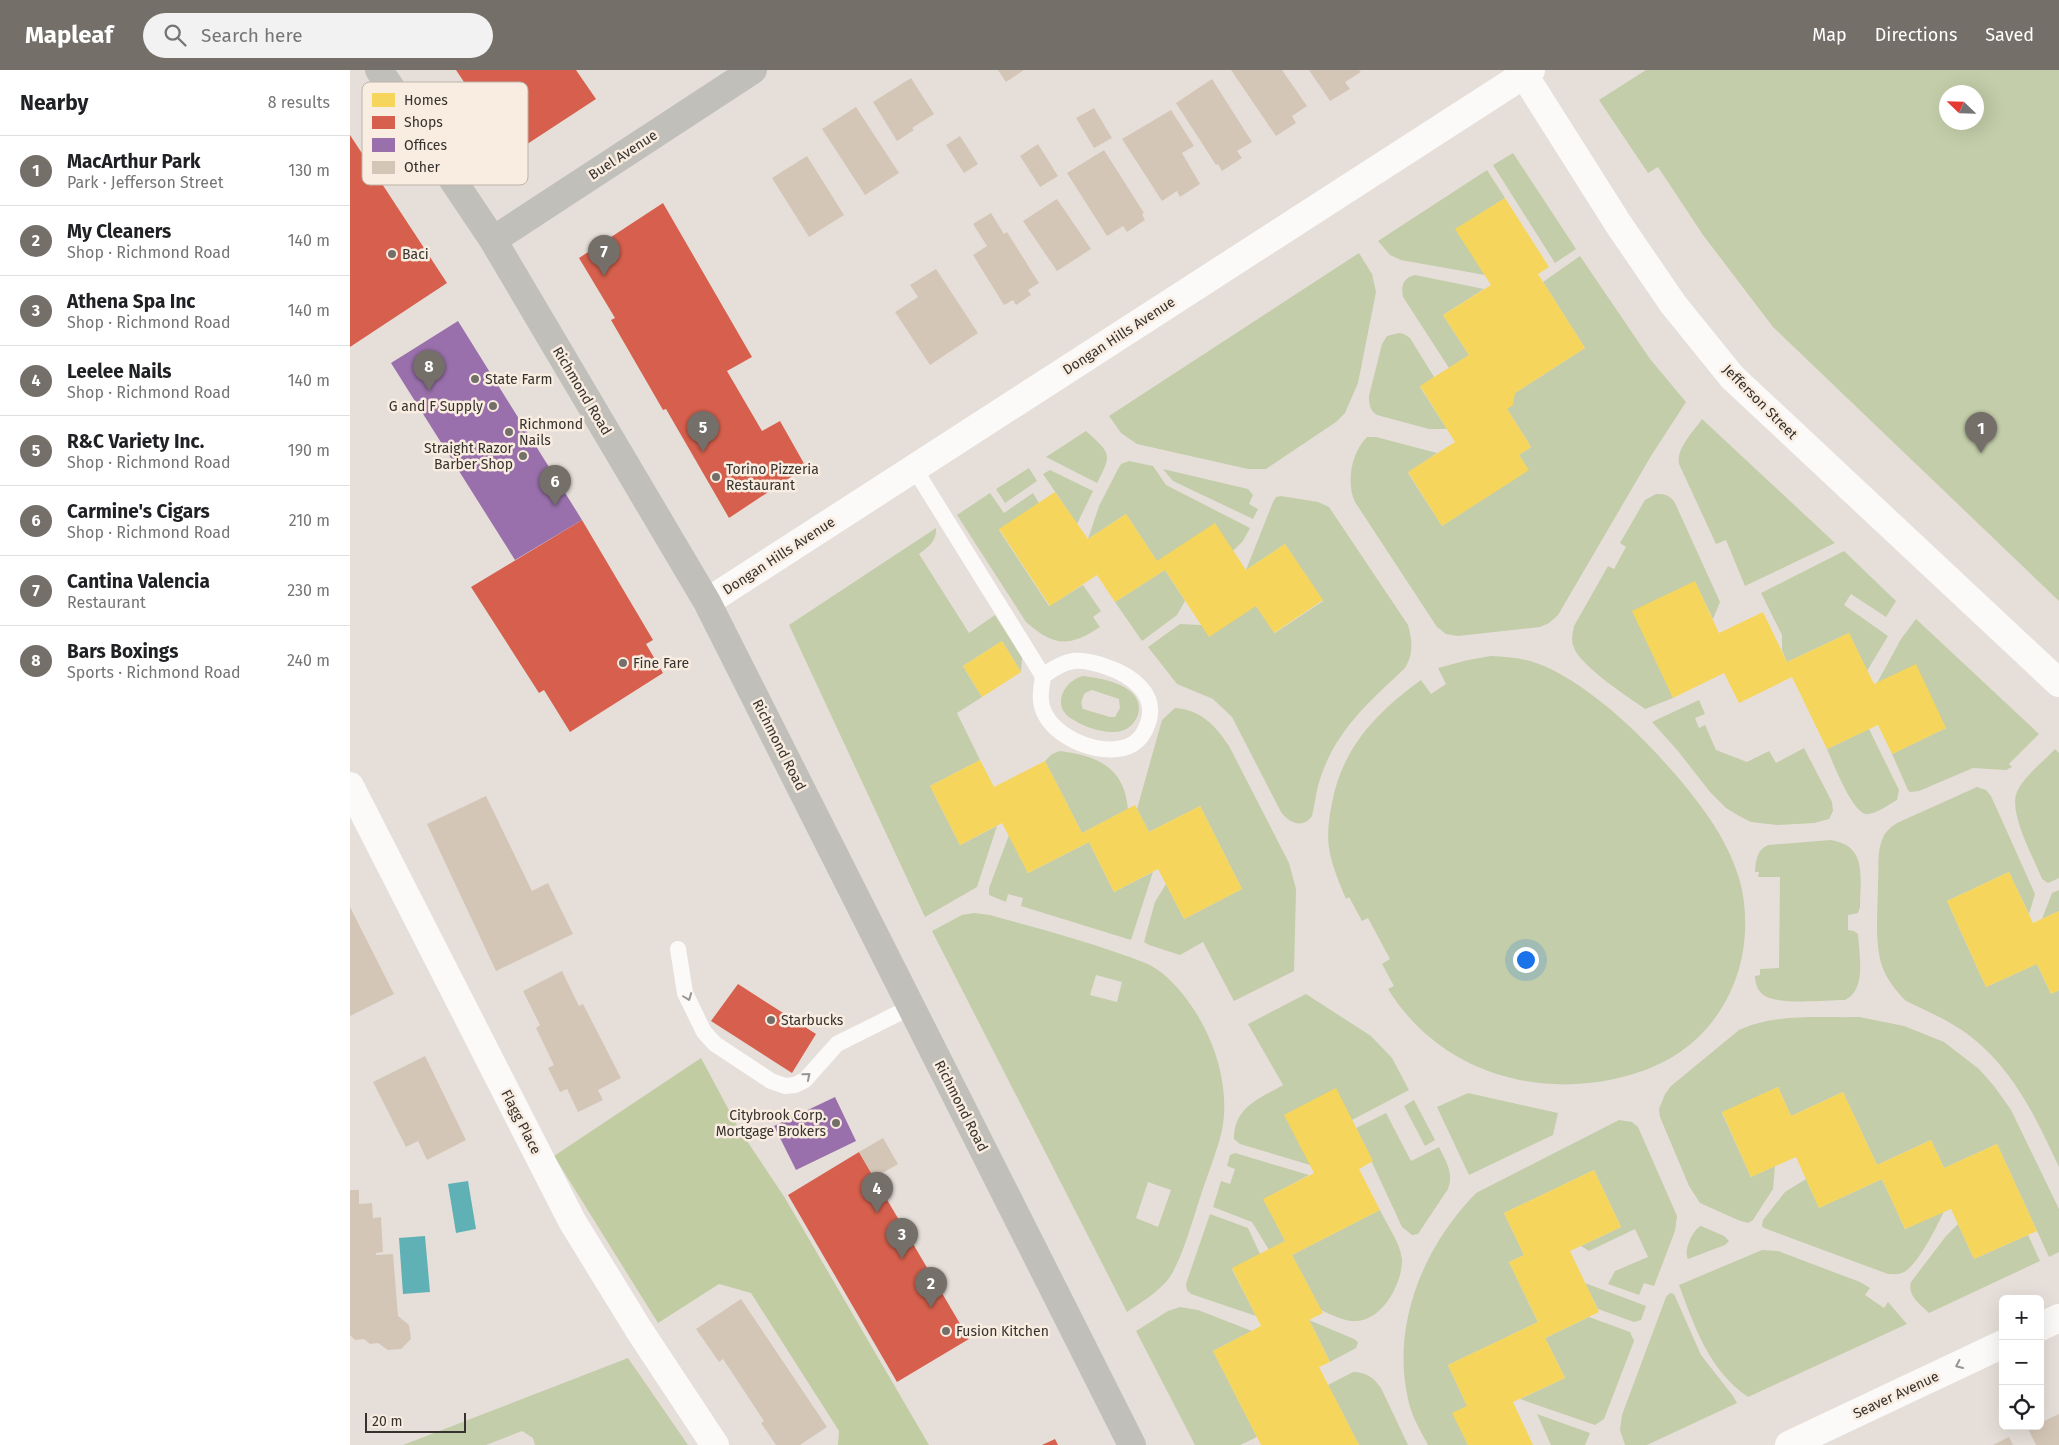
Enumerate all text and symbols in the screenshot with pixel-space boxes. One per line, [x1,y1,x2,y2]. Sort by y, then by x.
search box [143,13,493,58]
text: Mapleaf [25,21,113,49]
icon: search [161,21,189,49]
text: Search here [201,24,303,47]
text: Map [1812,24,1847,46]
text: Directions [1875,24,1957,46]
text: Saved [1985,24,2034,46]
legend [362,82,528,185]
north arrow [1939,85,1984,130]
text: Nearby [20,90,88,116]
text: Homes [404,92,448,109]
text: 8 results [268,93,330,112]
text: Shops [404,114,443,131]
street label: Buel Avenue [585,126,661,184]
text: Offices [404,137,447,154]
text: MacArthur Park [67,150,201,173]
text: Other [404,159,441,176]
text: 1 [32,161,40,180]
text: 130 m [288,161,330,180]
text: Park · Jefferson Street [67,173,223,192]
text: My Cleaners [67,220,171,243]
text: 2 [32,231,40,250]
text: 140 m [288,231,330,250]
pin: 7 [588,235,620,276]
text: Shop · Richmond Road [67,243,231,262]
place label: Baci [402,246,429,263]
marker: Baci [386,248,398,260]
text: Athena Spa Inc [67,290,195,313]
street label: Dongan Hills Avenue [1060,293,1178,379]
text: 3 [32,301,40,320]
text: 140 m [288,301,330,320]
text: Shop · Richmond Road [67,313,231,332]
street label: Richmond Road [549,344,615,438]
pin: 8 [413,350,445,391]
text: Leelee Nails [67,360,171,383]
street label: Jefferson Street [1719,361,1802,444]
text: 4 [31,371,41,390]
text: 140 m [288,371,330,390]
place label: State Farm [485,371,552,388]
marker: State Farm [469,373,481,385]
text: Shop · Richmond Road [67,383,231,402]
place label: G and F Supply [389,398,483,415]
marker: G and F Supply [487,400,499,412]
pin: 5 [687,411,719,452]
pin: 1 [1965,412,1997,453]
place label: Richmond Nails [519,416,583,449]
marker: Richmond Nails [503,426,515,438]
text: R&C Variety Inc. [67,430,204,453]
place label: Straight Razor Barber Shop [424,440,514,473]
text: 5 [32,441,40,460]
text: 190 m [288,441,330,460]
marker: Straight Razor Barber Shop [517,450,529,462]
text: Shop · Richmond Road [67,453,231,472]
place label: Torino Pizzeria Restaurant [726,461,819,494]
pin: 6 [539,465,571,506]
marker: Torino Pizzeria Restaurant [710,471,722,483]
text: Carmine's Cigars [67,500,210,523]
text: 6 [31,511,41,530]
text: 210 m [289,511,330,530]
street label: Dongan Hills Avenue [720,513,838,599]
text: Shop · Richmond Road [67,523,231,542]
text: Cantina Valencia [67,570,210,593]
text: 7 [32,581,40,600]
text: 230 m [287,581,330,600]
text: Restaurant [67,593,146,612]
text: Bars Boxings [67,640,178,663]
text: 8 [31,651,41,670]
text: 240 m [287,651,330,670]
place label: Fine Fare [633,655,689,672]
marker: Fine Fare [617,657,629,669]
text: Sports · Richmond Road [67,663,241,682]
street label: Richmond Road [749,697,809,793]
your location [1513,947,1539,973]
one-way arrow [682,992,692,1001]
place label: Starbucks [781,1012,844,1029]
marker: Starbucks [765,1014,777,1026]
street label: Richmond Road [931,1058,991,1154]
one-way arrow [802,1073,811,1082]
street label: Flagg Place [497,1087,545,1157]
place label: Citybrook Corp. Mortgage Brokers [716,1107,826,1140]
marker: Citybrook Corp. Mortgage Brokers [830,1117,842,1129]
pin: 4 [861,1172,893,1213]
pin: 3 [886,1218,918,1259]
pin: 2 [915,1267,947,1308]
map controls [1999,1295,2044,1430]
button: + [1999,1295,2044,1340]
place label: Fusion Kitchen [956,1323,1049,1340]
marker: Fusion Kitchen [940,1325,952,1337]
button: − [1999,1340,2044,1385]
one-way arrow [1955,1359,1964,1369]
street label: Seaver Avenue [1850,1368,1942,1422]
button: locate [1999,1385,2044,1430]
scale bar [365,1410,466,1433]
text: 20 m [372,1413,402,1430]

